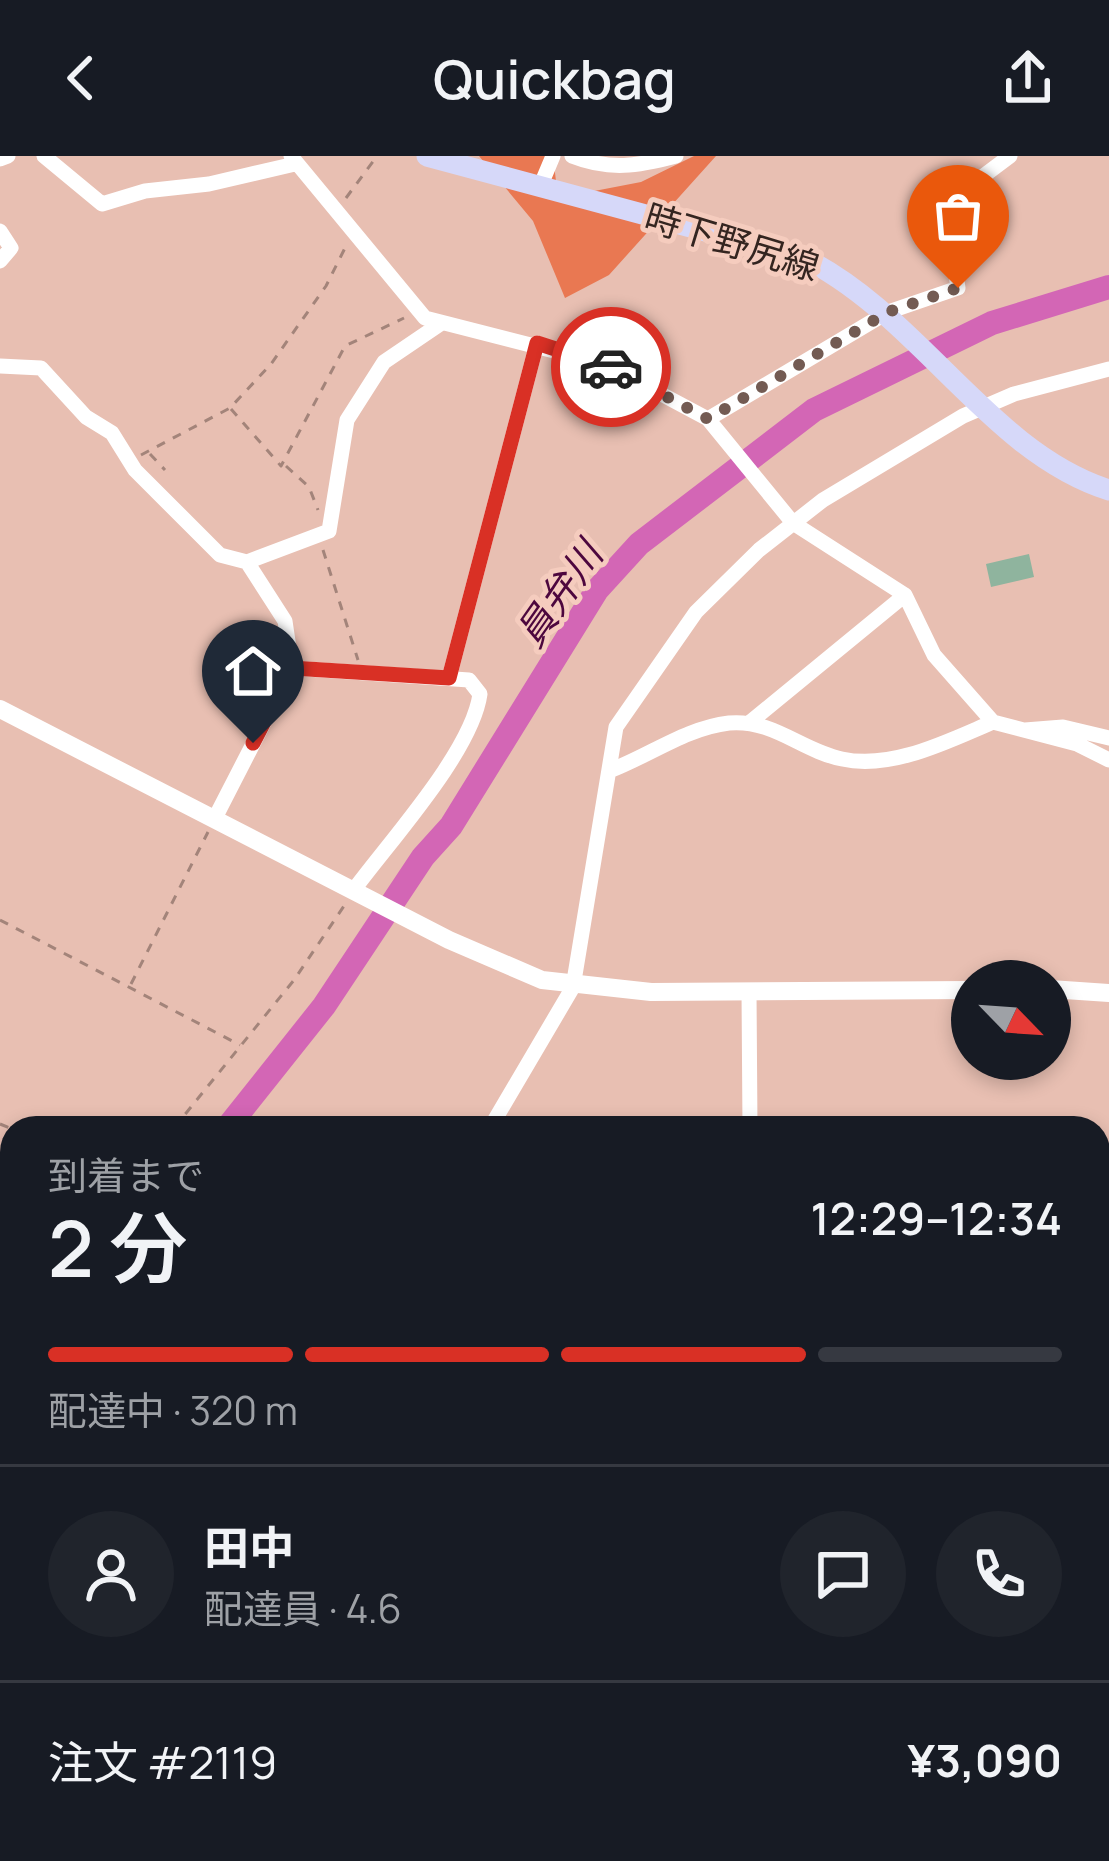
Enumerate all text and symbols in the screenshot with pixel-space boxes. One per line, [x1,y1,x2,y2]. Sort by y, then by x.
text: Quickbag [433,41,676,115]
icon: back [48,45,114,111]
icon: share [995,45,1061,111]
pin [907,165,1009,288]
icon: bag [925,183,991,249]
street label: 時下野尻線 [639,192,825,291]
courier [551,307,671,427]
icon: car [578,334,644,400]
water label: 員弁川 [503,527,616,657]
pin [202,620,304,743]
icon: home [220,638,286,704]
north arrow [951,960,1071,1080]
map controls [951,960,1071,1080]
text: 到着まで [48,1148,204,1202]
text: 12:29–12:34 [811,1187,1062,1249]
text: 2 分 [48,1194,187,1300]
text: 配達中 · 320 m [48,1383,298,1437]
button: person [48,1511,174,1637]
button: chat [780,1511,906,1637]
button: phone [936,1511,1062,1637]
text: 田中 [204,1516,294,1578]
text: 配達員 · 4.6 [204,1581,402,1635]
text: ¥3,090 [907,1729,1062,1791]
text: 注文 #2119 [48,1731,277,1793]

